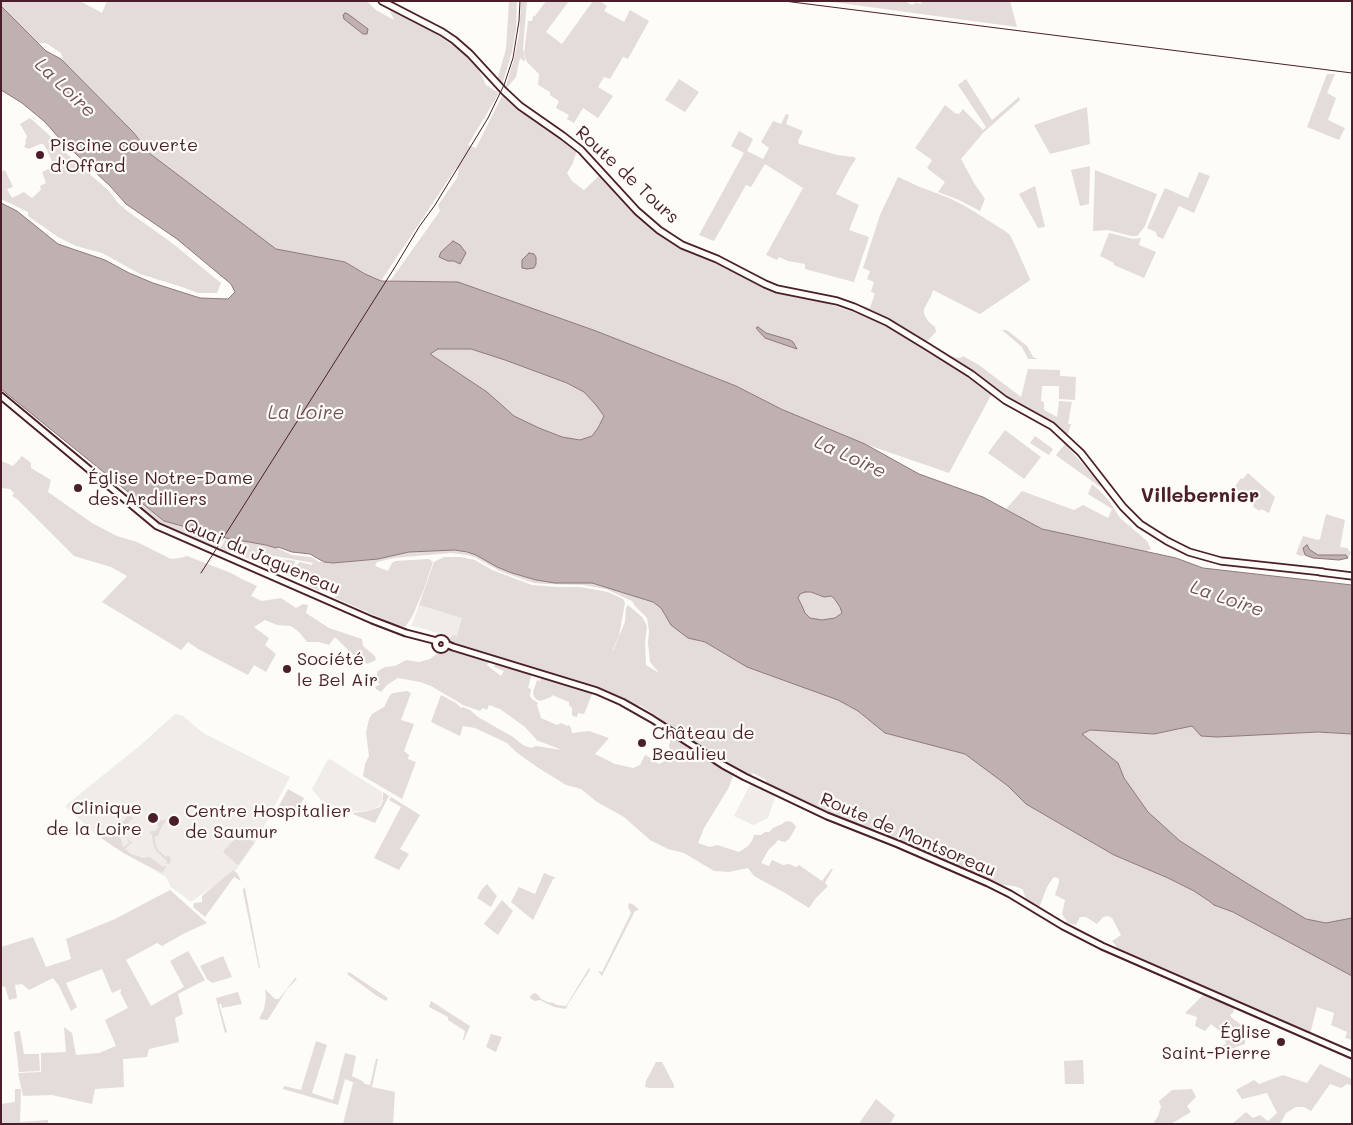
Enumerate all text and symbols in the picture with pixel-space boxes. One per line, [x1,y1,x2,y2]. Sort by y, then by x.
water label: La Loire [30,53,100,123]
street label: Route de Tours [571,122,683,228]
place label: Piscine couverte d'Offard [50,134,198,176]
marker: Piscine couverte d'Offard [34,149,46,161]
water label: La Loire [268,402,344,424]
water label: La Loire [811,431,889,483]
place label: Église Notre-Dame des Ardilliers [88,467,253,509]
marker: Église Notre-Dame des Ardilliers [72,482,84,494]
district label: Villebernier [1141,484,1259,508]
street label: Quai du Jagueneau [180,514,344,600]
water label: La Loire [1187,576,1267,622]
place label: Société le Bel Air [297,648,378,691]
marker: Société le Bel Air [281,663,293,675]
place label: Château de Beaulieu [652,722,755,764]
marker: Château de Beaulieu [636,737,648,749]
street label: Route de Montsoreau [817,788,999,882]
place label: Clinique de la Loire [46,797,142,840]
place label: Centre Hospitalier de Saumur [185,800,351,842]
marker: Clinique de la Loire [146,811,160,825]
marker: Centre Hospitalier de Saumur [167,814,181,828]
place label: Église Saint-Pierre [1162,1021,1271,1064]
marker: Église Saint-Pierre [1275,1036,1287,1048]

